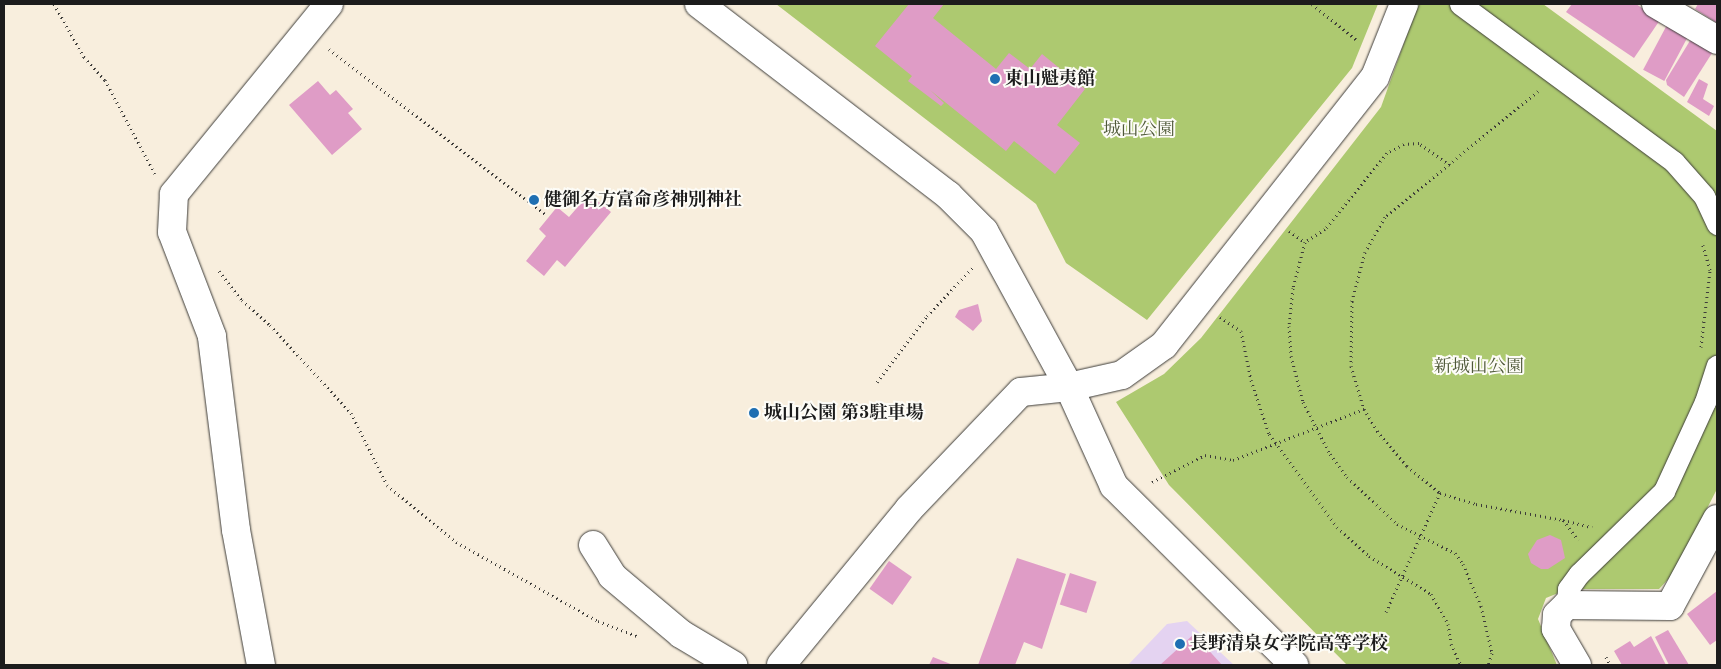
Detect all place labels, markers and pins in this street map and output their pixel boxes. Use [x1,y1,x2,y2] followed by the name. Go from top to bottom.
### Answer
[1005,68,1095,90] place label: 東山魁夷館
[989,73,1001,85] marker: 東山魁夷館
[544,189,742,211] place label: 健御名方富命彦神別神社
[528,194,540,206] marker: 健御名方富命彦神別神社
[764,402,923,424] place label: 城山公園 第3駐車場
[748,407,760,419] marker: 城山公園 第3駐車場
[1190,633,1388,655] place label: 長野清泉女学院高等学校
[1174,638,1186,650] marker: 長野清泉女学院高等学校

